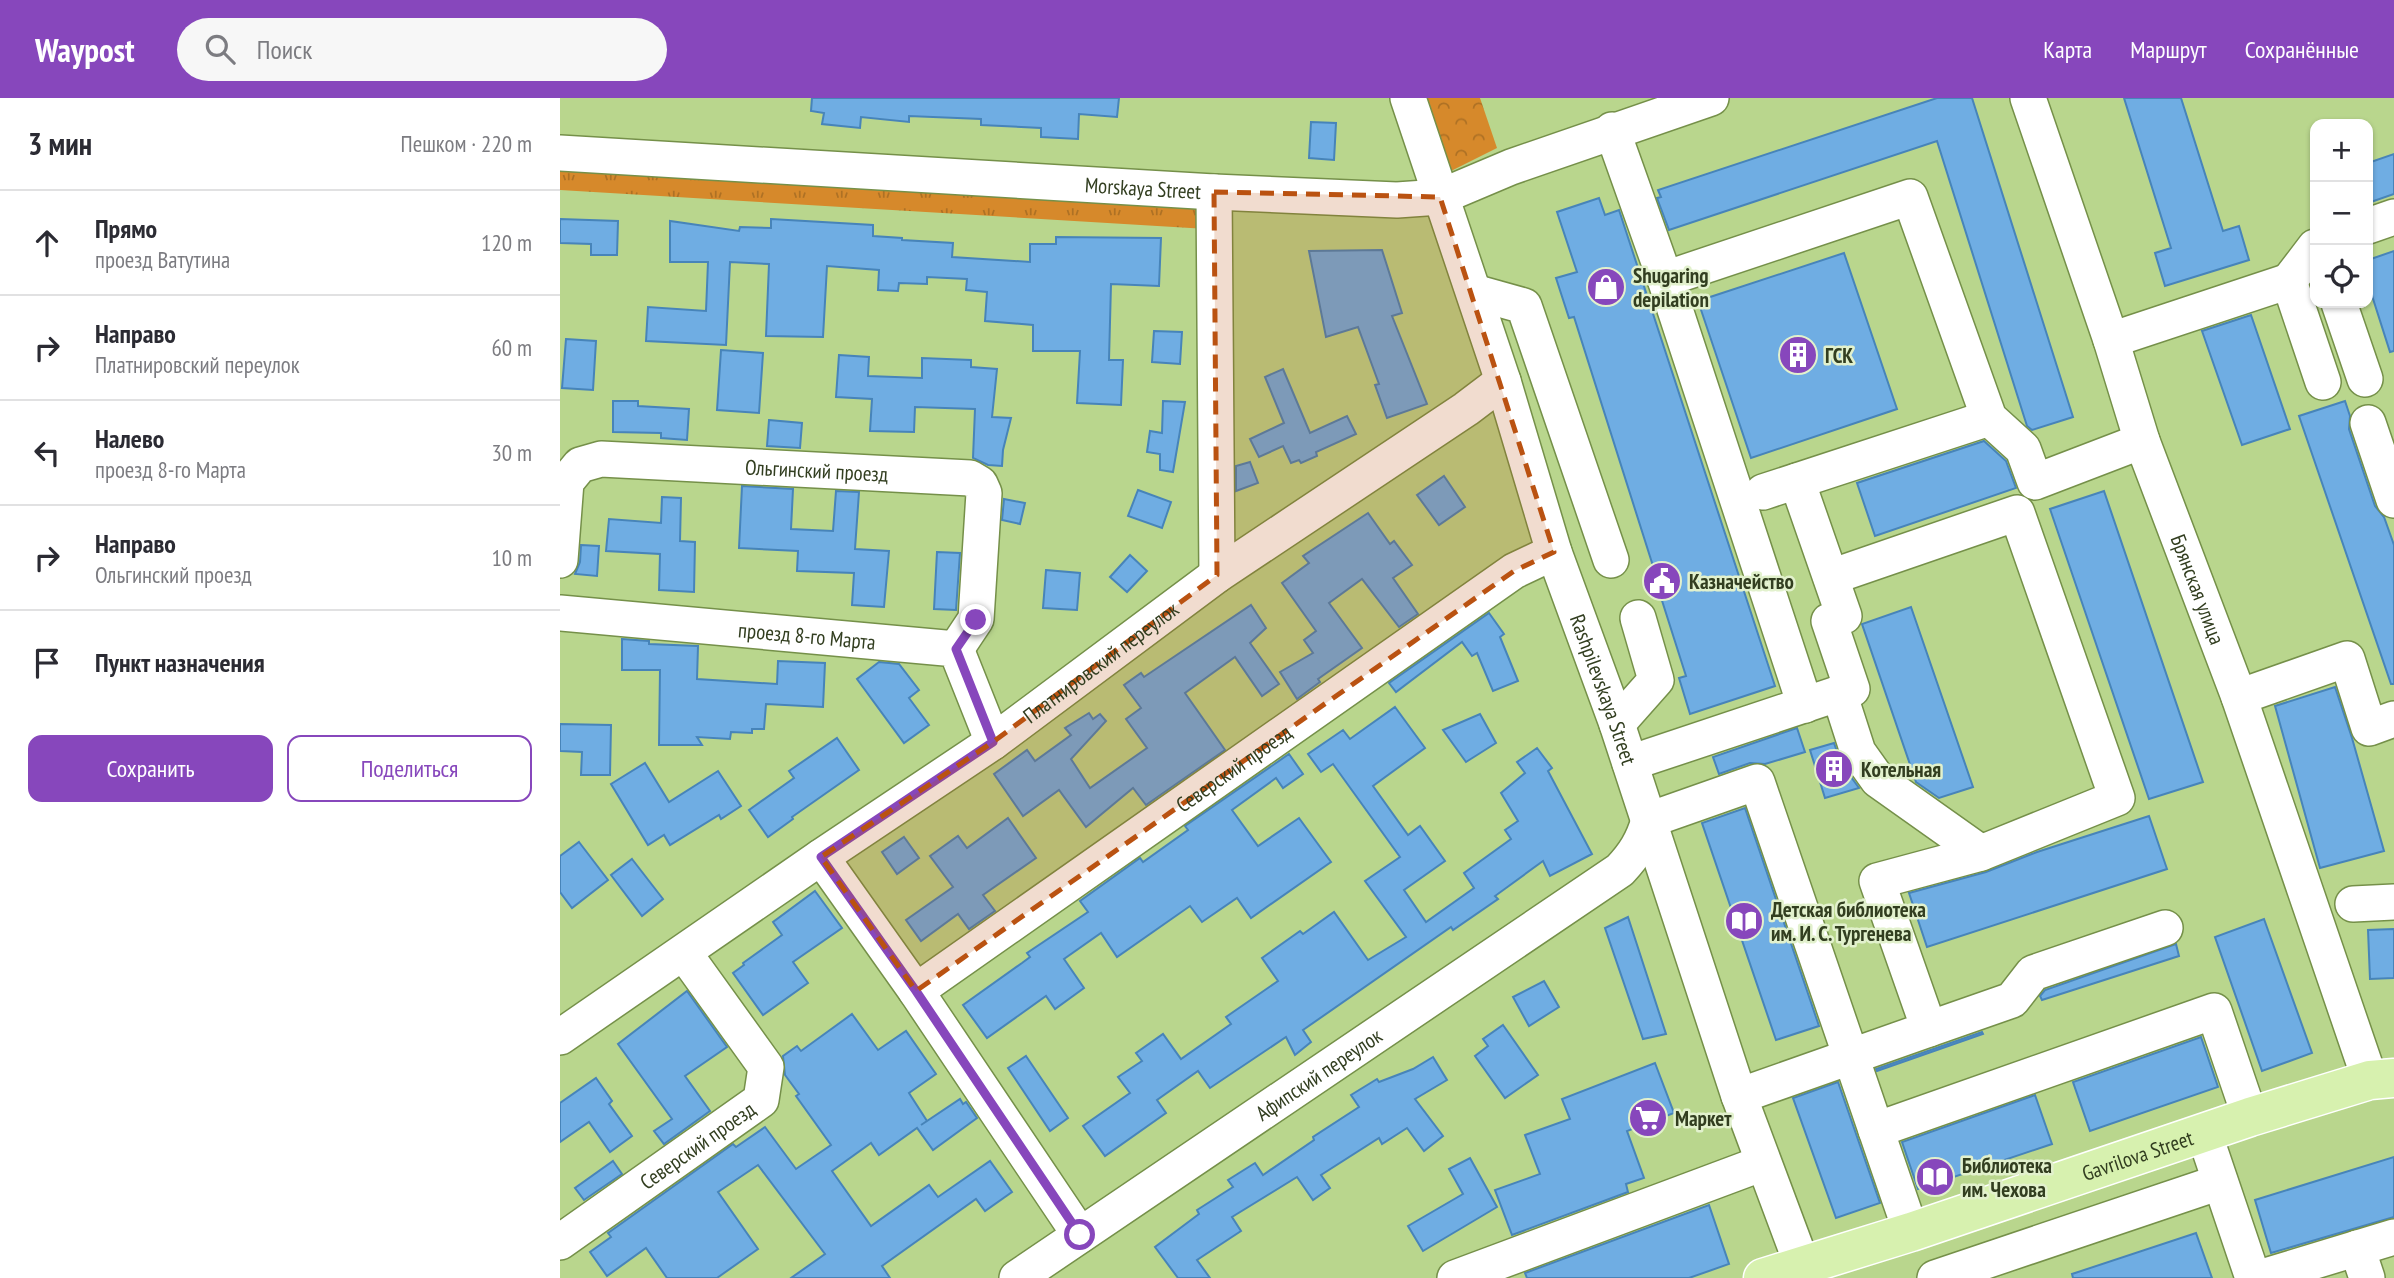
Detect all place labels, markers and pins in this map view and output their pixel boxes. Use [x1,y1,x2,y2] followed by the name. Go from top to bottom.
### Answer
[1633,262,1709,313] place label: Shugaring depilation
[1585,266,1627,308] shop icon: Shugaring depilation
[1777,334,1819,376] building icon: ГСК
[1825,342,1853,369] place label: ГСК
[1641,560,1683,602] public building icon: Казначейство
[1689,568,1794,595] place label: Казначейство
[1813,748,1855,790] building icon: Котельная
[1861,756,1941,783] place label: Котельная
[1771,896,1926,947] place label: Детская библиотека им. И. С. Тургенева
[1723,900,1765,942] library icon: Детская библиотека им. И. С. Тургенева
[1627,1097,1669,1139] supermarket icon: Маркет
[1675,1105,1732,1132] place label: Маркет
[1962,1152,2052,1203] place label: Библиотека им. Чехова
[1914,1156,1956,1198] library icon: Библиотека им. Чехова

